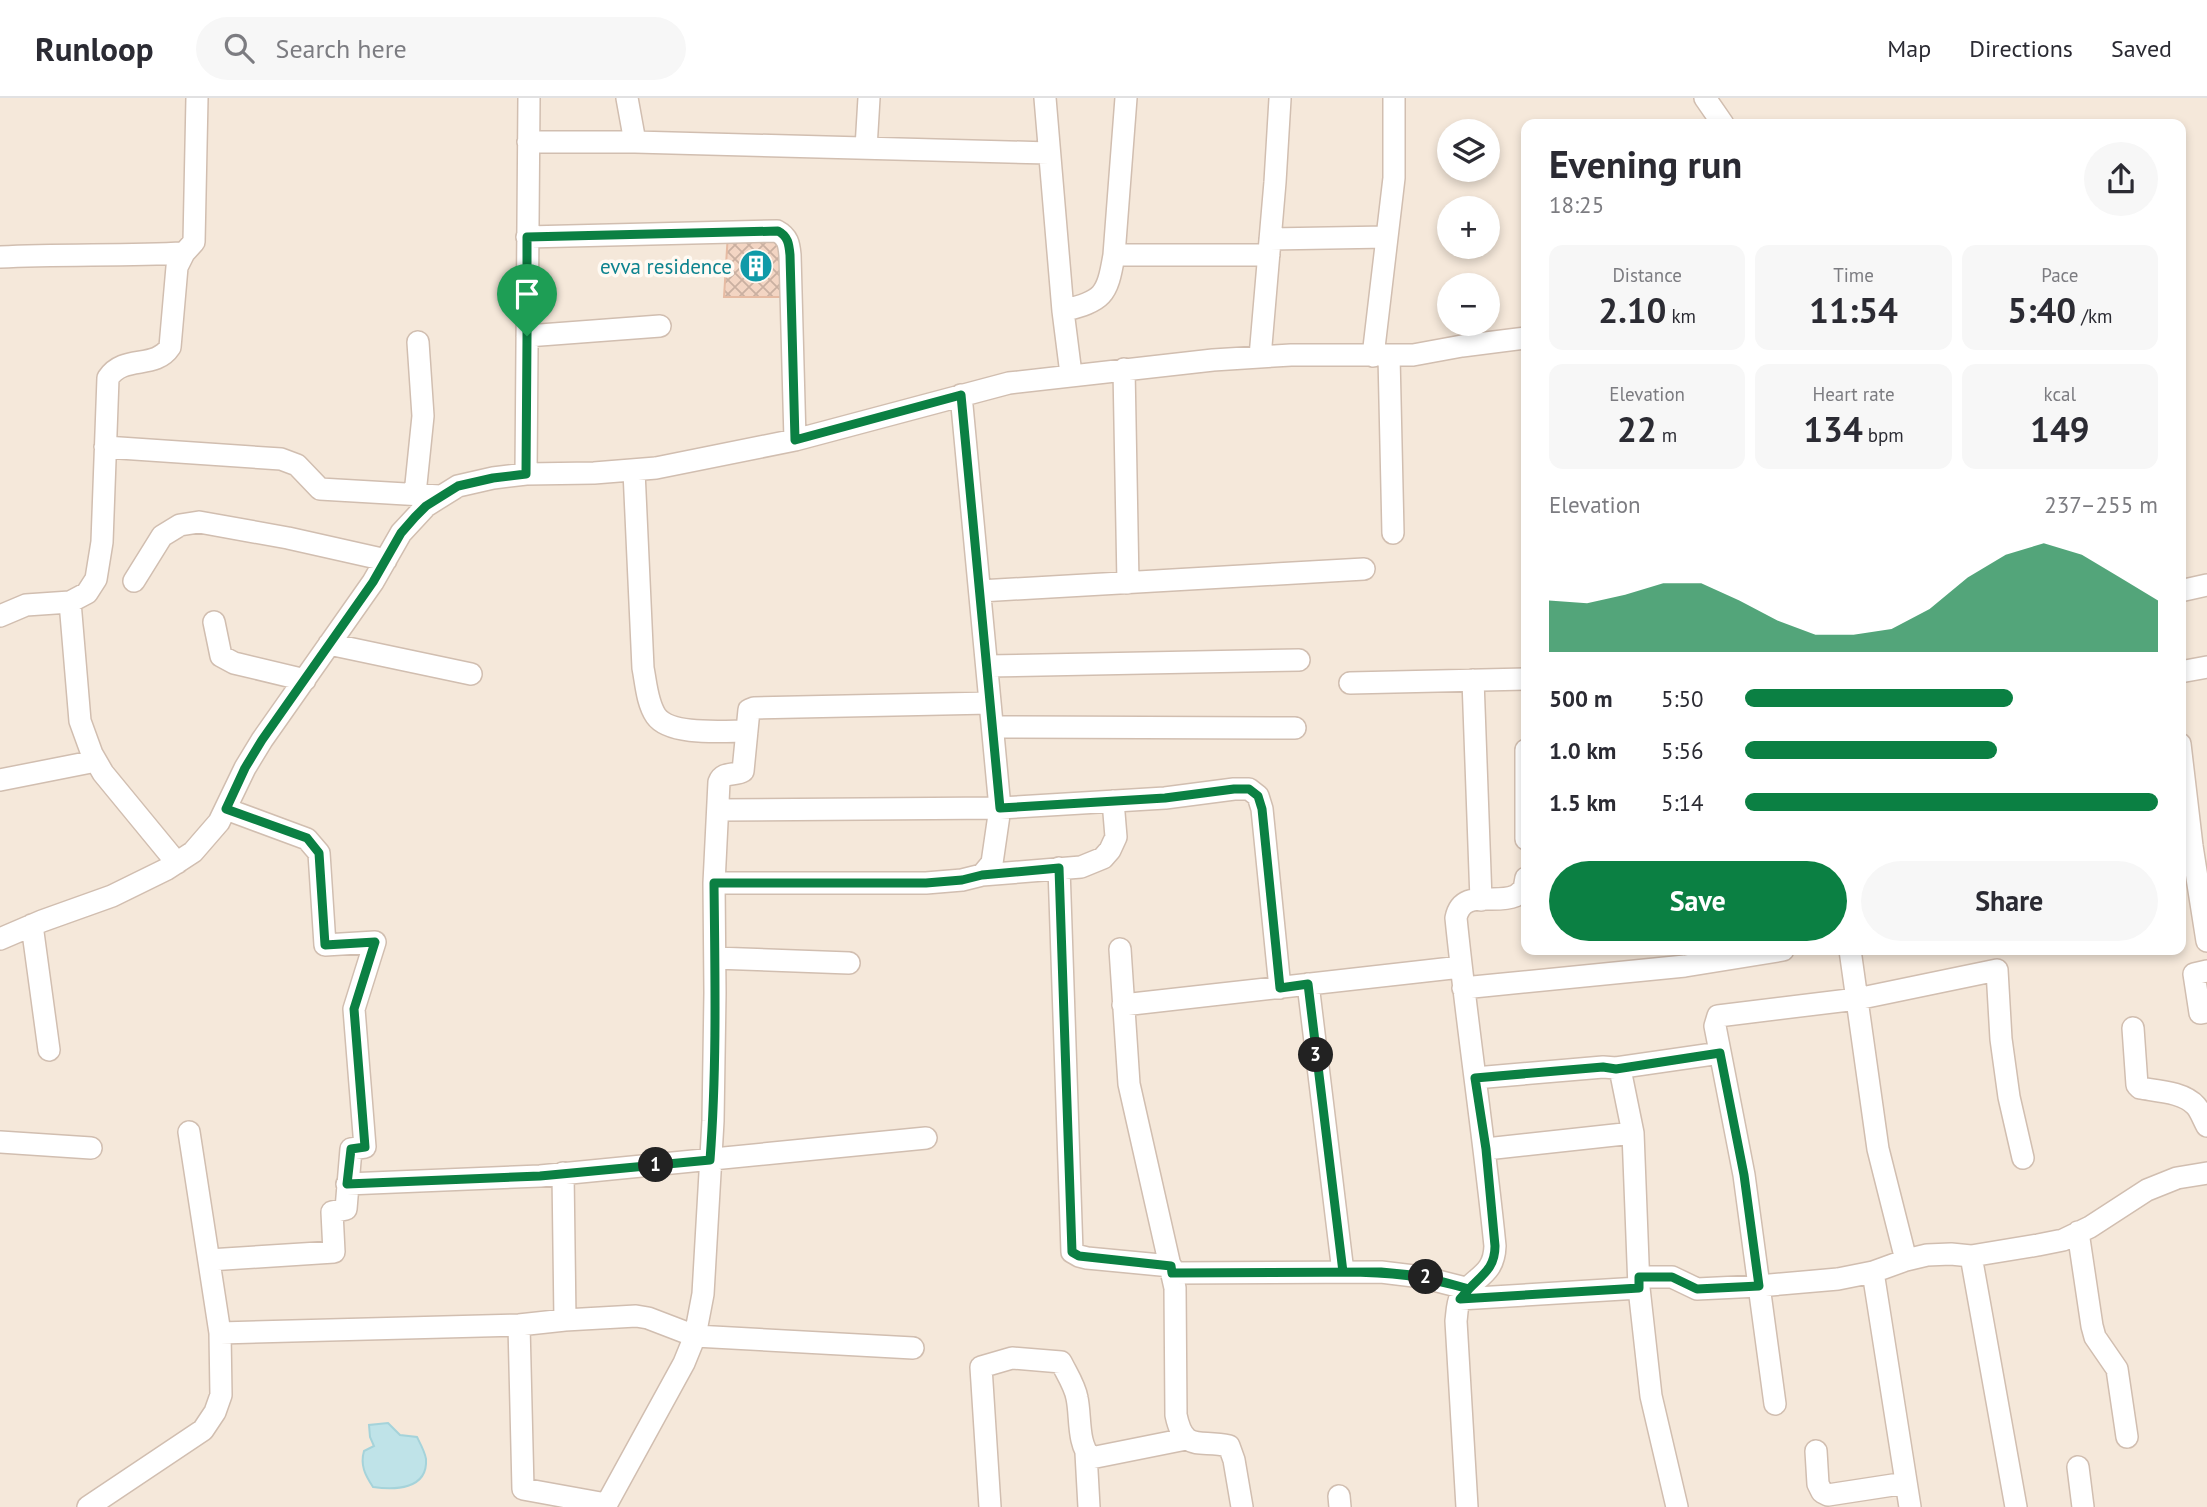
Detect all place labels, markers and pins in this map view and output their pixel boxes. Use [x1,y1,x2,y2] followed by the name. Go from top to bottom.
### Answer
[737,247,775,285] building icon: evva residence
[600,253,732,280] place label: evva residence
[497,264,557,336] pin
[1298,1038,1334,1072] pin: 3
[638,1148,674,1182] pin: 1
[1408,1260,1444,1294] pin: 2

